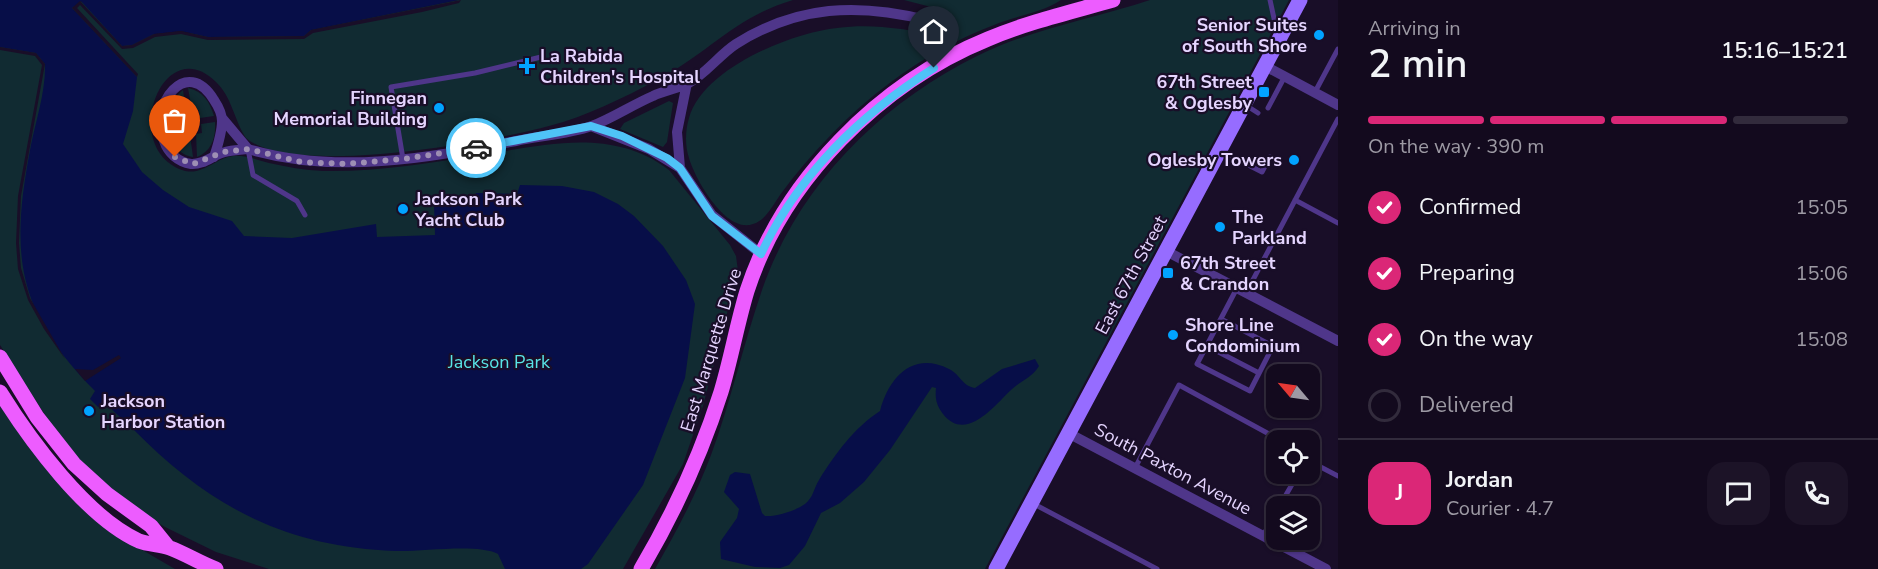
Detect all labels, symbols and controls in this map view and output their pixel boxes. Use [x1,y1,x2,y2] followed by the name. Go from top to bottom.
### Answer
[908,6,959,68] pin
[1182,13,1307,58] place label: Senior Suites of South Shore
[917,15,950,48] icon: home
[1368,15,1461,42] text: Arriving in
[1312,28,1326,42] marker: Senior Suites of South Shore
[1721,36,1848,66] text: 15:16–15:21
[1368,38,1467,91] text: 2 min
[540,44,700,89] place label: La Rabida Children's Hospital
[518,57,536,75] marker: La Rabida Children's Hospital
[1157,70,1253,115] place label: 67th Street & Oglesby
[1257,85,1271,99] marker: 67th Street & Oglesby
[274,86,427,131] place label: Finnegan Memorial Building
[149,95,200,157] pin
[432,101,446,115] marker: Finnegan Memorial Building
[158,104,191,137] icon: bag
[446,118,506,178] courier
[460,132,493,165] icon: car
[1368,133,1544,160] text: On the way · 390 m
[1147,148,1282,172] place label: Oglesby Towers
[1287,153,1301,167] marker: Oglesby Towers
[414,187,522,232] place label: Jackson Park Yacht Club
[1368,191,1401,224] icon: check
[1419,192,1521,222] text: Confirmed
[1795,194,1848,221] text: 15:05
[396,202,410,216] marker: Jackson Park Yacht Club
[1232,205,1307,250] place label: The Parkland
[1090,211,1173,339] street label: East 67th Street
[1213,220,1227,234] marker: The Parkland
[1180,251,1275,296] place label: 67th Street & Crandon
[1368,257,1401,290] icon: check
[1419,258,1515,288] text: Preparing
[1795,260,1848,287] text: 15:06
[675,265,747,435] street label: East Marquette Drive
[1161,266,1175,280] marker: 67th Street & Crandon
[1185,313,1300,358] place label: Shore Line Condominium
[1368,323,1401,356] icon: check
[1419,324,1533,354] text: On the way
[1795,326,1848,353] text: 15:08
[1166,328,1180,342] marker: Shore Line Condominium
[447,350,551,374] park label: Jackson Park
[1266,364,1320,418] north arrow
[1266,364,1320,550] map controls
[100,389,225,434] place label: Jackson Harbor Station
[1419,390,1514,420] text: Delivered
[82,404,96,418] marker: Jackson Harbor Station
[1090,417,1256,521] street label: South Paxton Avenue
[1266,430,1320,484] button: locate
[1707,462,1770,525] button: chat
[1785,462,1848,525] button: phone
[1446,465,1513,495] text: Jordan
[1396,478,1403,508] text: J
[1446,495,1554,522] text: Courier · 4.7
[1266,496,1320,550] button: layers

